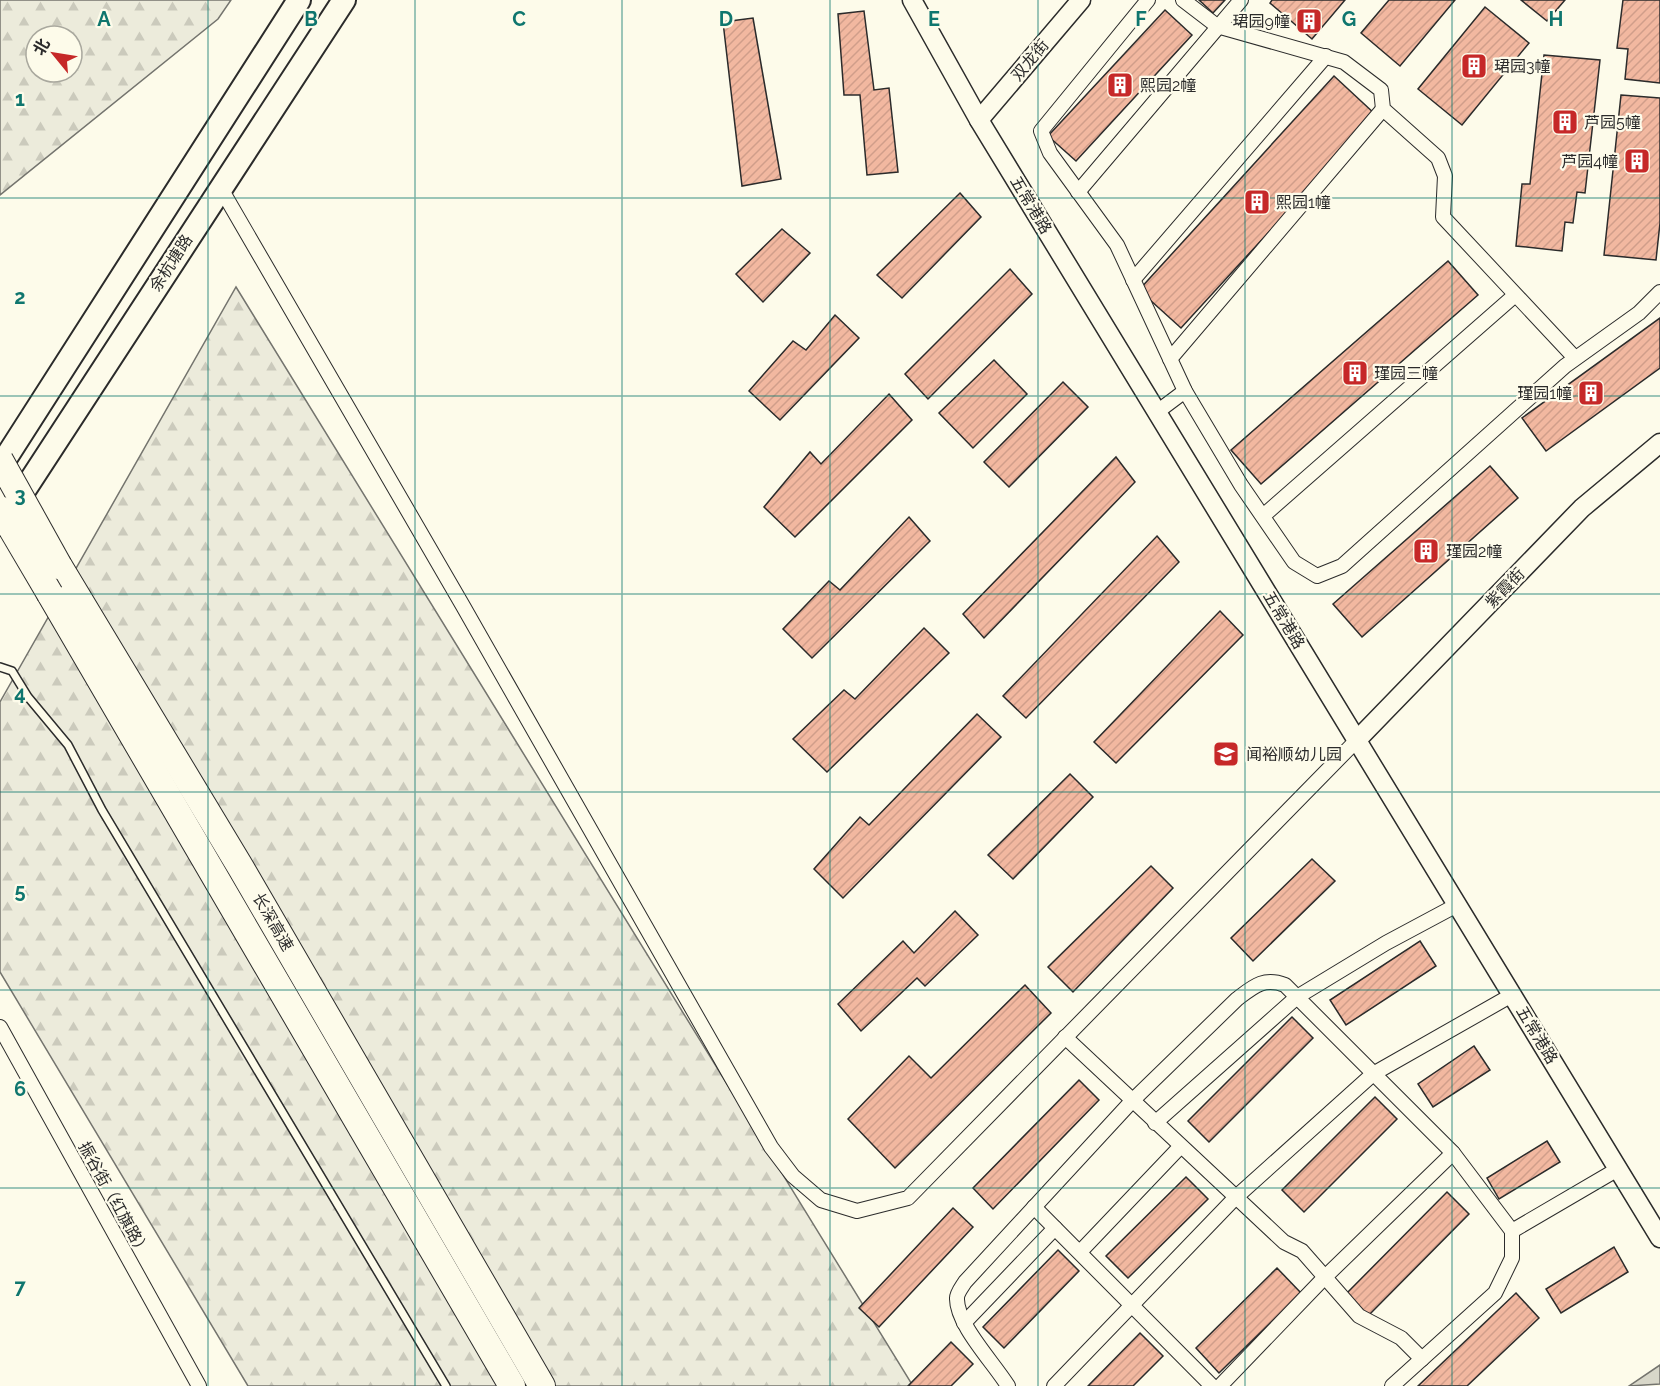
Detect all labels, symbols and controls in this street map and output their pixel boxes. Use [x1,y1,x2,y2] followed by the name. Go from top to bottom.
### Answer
[1294,6,1324,36] building icon: 珺园9幢
[97,7,111,31] text: A
[304,7,318,31] text: B
[512,7,526,31] text: C
[719,7,733,31] text: D
[928,7,940,31] text: E
[1135,7,1147,31] text: F
[1342,7,1356,31] text: G
[1549,7,1563,31] text: H
[1233,12,1290,31] place label: 珺园9幢
[24,24,84,84] north arrow
[29,35,54,58] text: 北
[1007,36,1053,84] street label: 双龙街
[1459,51,1489,81] building icon: 珺园3幢
[1494,57,1551,76] place label: 珺园3幢
[1105,70,1135,100] building icon: 熙园2幢
[1140,76,1196,95] place label: 熙园2幢
[15,87,25,111] text: 1
[1550,107,1580,137] building icon: 芦园5幢
[1584,113,1641,132] place label: 芦园5幢
[1622,146,1652,176] building icon: 芦园4幢
[1561,152,1618,171] place label: 芦园4幢
[1006,173,1056,237] street label: 五常港路
[1242,187,1272,217] building icon: 熙园1幢
[1276,193,1331,212] place label: 熙园1幢
[146,231,196,295] street label: 余杭塘路
[14,285,26,309] text: 2
[1340,358,1370,388] building icon: 瑾园三幢
[1374,364,1438,383] place label: 瑾园三幢
[1576,378,1606,408] building icon: 瑾园1幢
[1517,384,1572,403] place label: 瑾园1幢
[14,483,26,507] text: 3
[1411,536,1441,566] building icon: 瑾园2幢
[1446,542,1502,561] place label: 瑾园2幢
[1481,564,1529,612] street label: 紫霞街
[1259,588,1309,652] street label: 五常港路
[14,681,26,705] text: 4
[1211,739,1241,769] school or university icon: 闻裕顺幼儿园
[1246,745,1342,764] place label: 闻裕顺幼儿园
[14,879,26,903] text: 5
[249,890,297,954] street label: 长深高速
[1512,1003,1562,1067] street label: 五常港路
[14,1077,26,1101] text: 6
[75,1138,153,1260] street label: 振谷街（红旗路）
[14,1275,26,1299] text: 7

